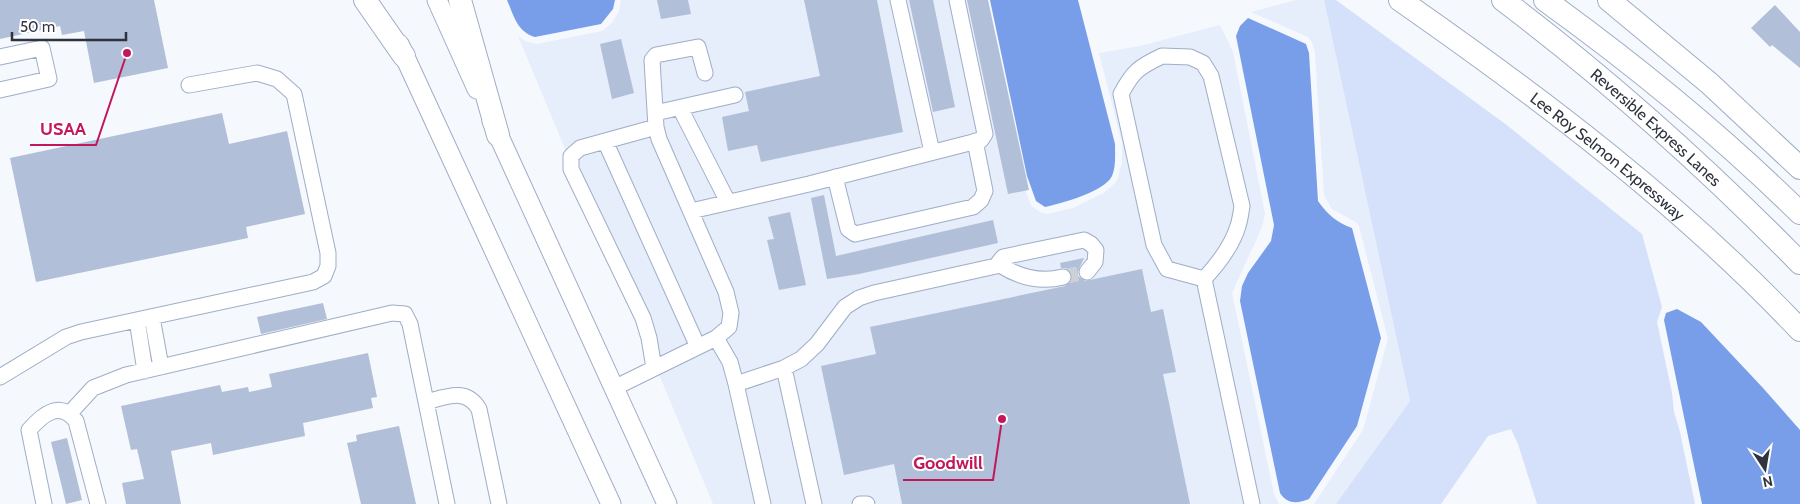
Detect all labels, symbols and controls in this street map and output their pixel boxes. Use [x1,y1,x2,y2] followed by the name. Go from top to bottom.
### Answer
[12,10,126,42] scale bar
[20,18,55,36] text: 50 m
[1587,64,1725,190] street label: Reversible Express Lanes
[1527,88,1689,224] street label: Lee Roy Selmon Expressway
[30,112,96,145] callout: USAA
[40,118,87,140] text: USAA
[1740,444,1790,494] north arrow
[903,447,993,480] callout: Goodwill
[913,452,983,474] text: Goodwill
[1761,472,1774,492] text: N

